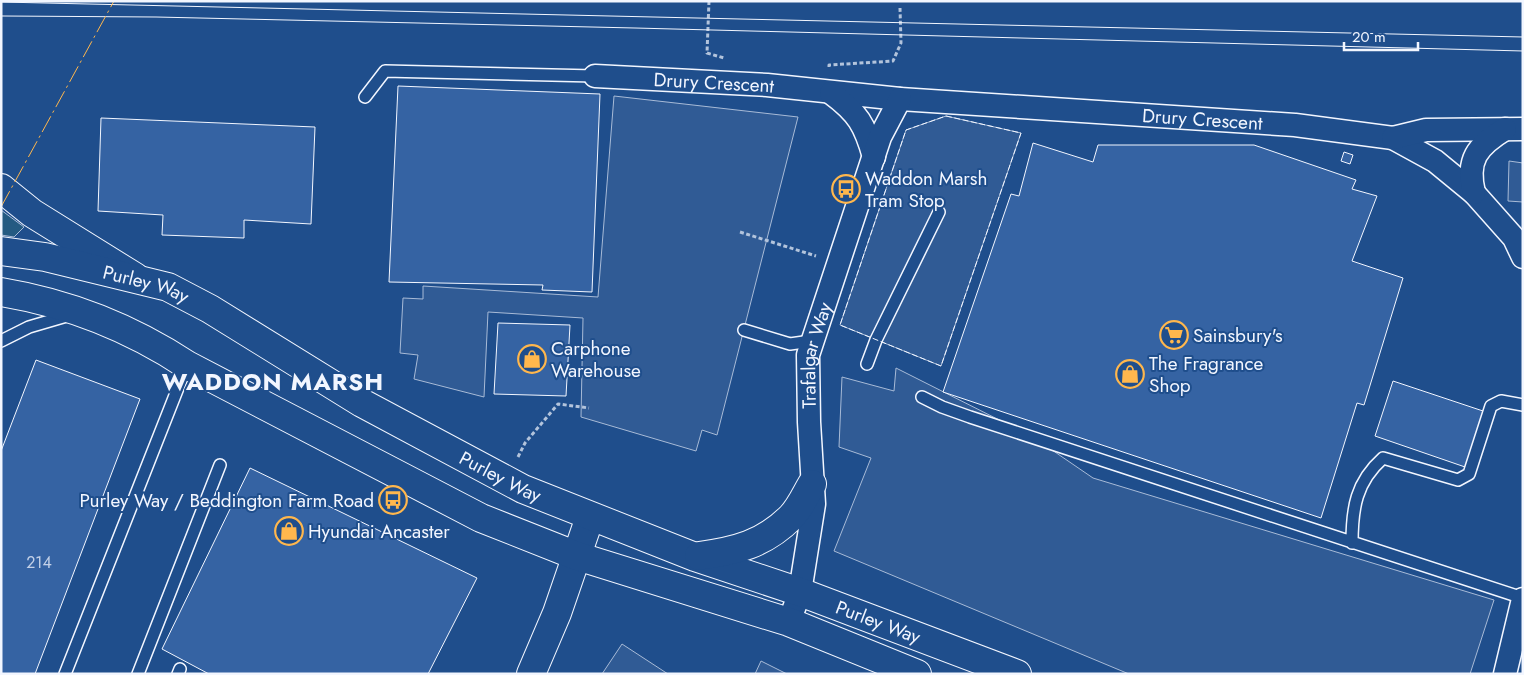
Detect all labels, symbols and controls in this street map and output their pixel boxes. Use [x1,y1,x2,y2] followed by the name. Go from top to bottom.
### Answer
[1344,20,1418,52] scale bar
[1352,26,1386,48] text: 20 m
[653,66,776,100] street label: Drury Crescent
[1141,102,1264,137] street label: Drury Crescent
[865,165,987,214] place label: Waddon Marsh Tram Stop
[831,174,861,204] bus stop icon: Waddon Marsh Tram Stop
[100,259,194,310] street label: Purley Way
[795,298,839,409] street label: Trafalgar Way
[1159,320,1189,350] supermarket icon: Sainsbury's
[1193,322,1283,349] place label: Sainsbury's
[551,335,641,384] place label: Carphone Warehouse
[517,344,547,374] shop icon: Carphone Warehouse
[1149,350,1264,399] place label: The Fragrance Shop
[1115,359,1145,389] shop icon: The Fragrance Shop
[162,364,384,399] district label: WADDON MARSH
[455,445,546,509] street label: Purley Way
[378,485,408,515] bus stop icon: Purley Way / Beddington Farm Road
[80,487,374,514] place label: Purley Way / Beddington Farm Road
[274,516,304,546] shop icon: Hyundai Ancaster
[308,518,450,545] place label: Hyundai Ancaster
[26,551,52,574] house number: 214
[832,594,925,651] street label: Purley Way

